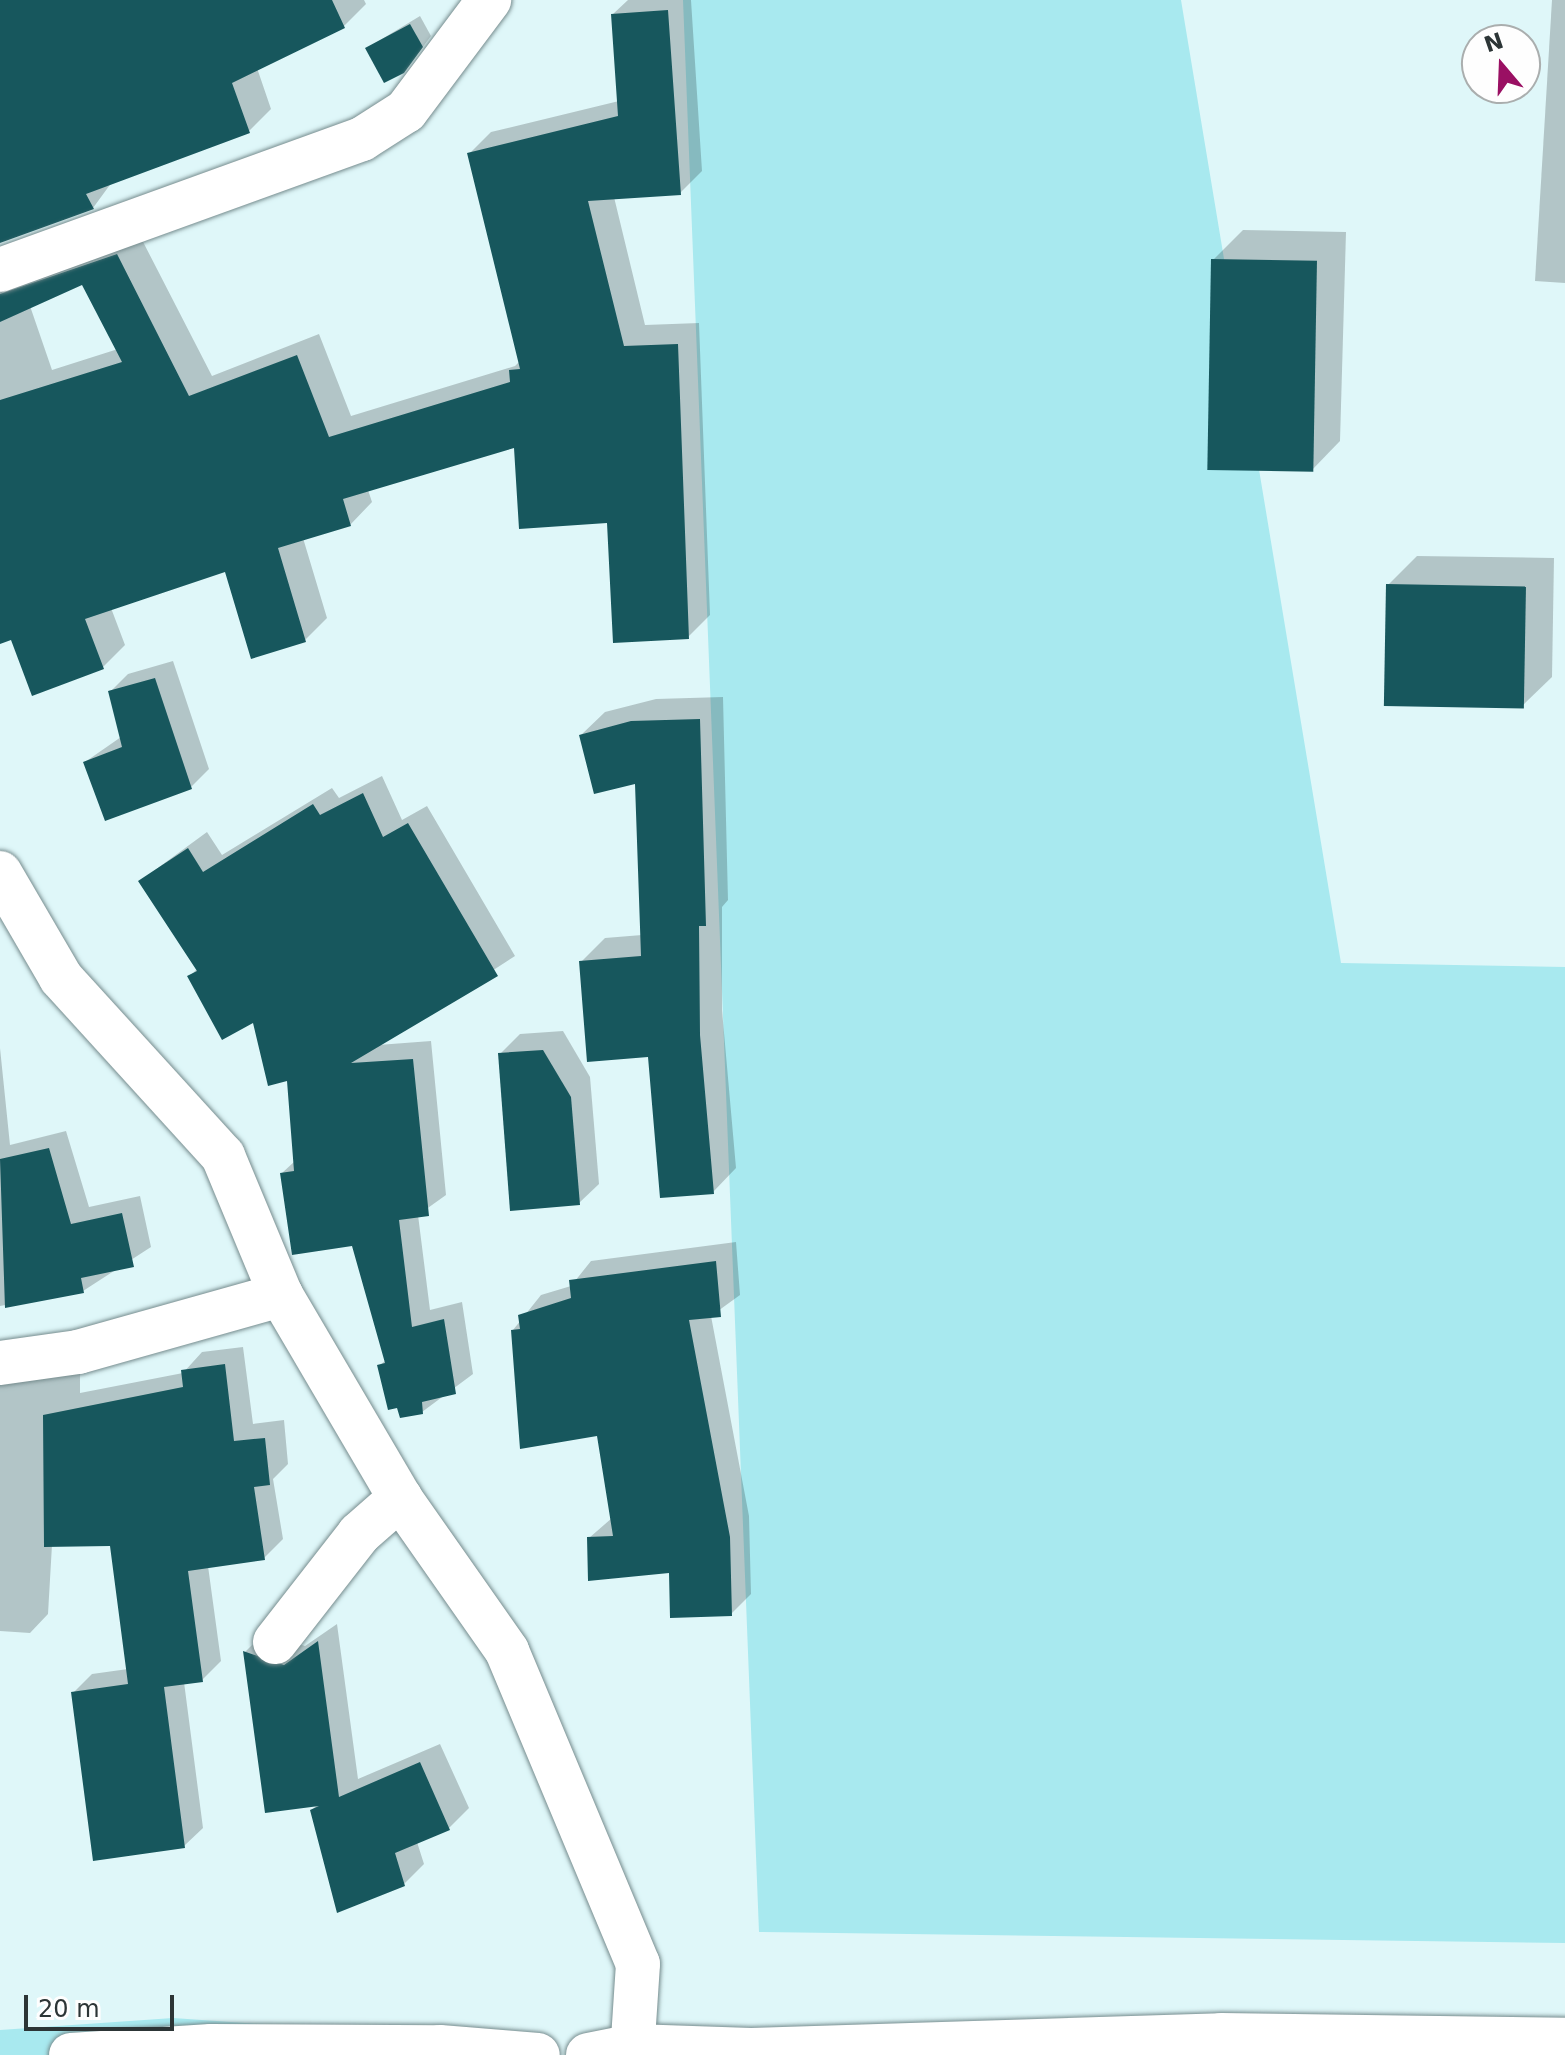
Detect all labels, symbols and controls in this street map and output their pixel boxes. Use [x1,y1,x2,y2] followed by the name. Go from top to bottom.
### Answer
[1461,24,1541,104] north arrow
[1481,28,1506,58] text: N
[28,1979,178,2029] scale bar
[38,1995,100,2023] text: 20 m

